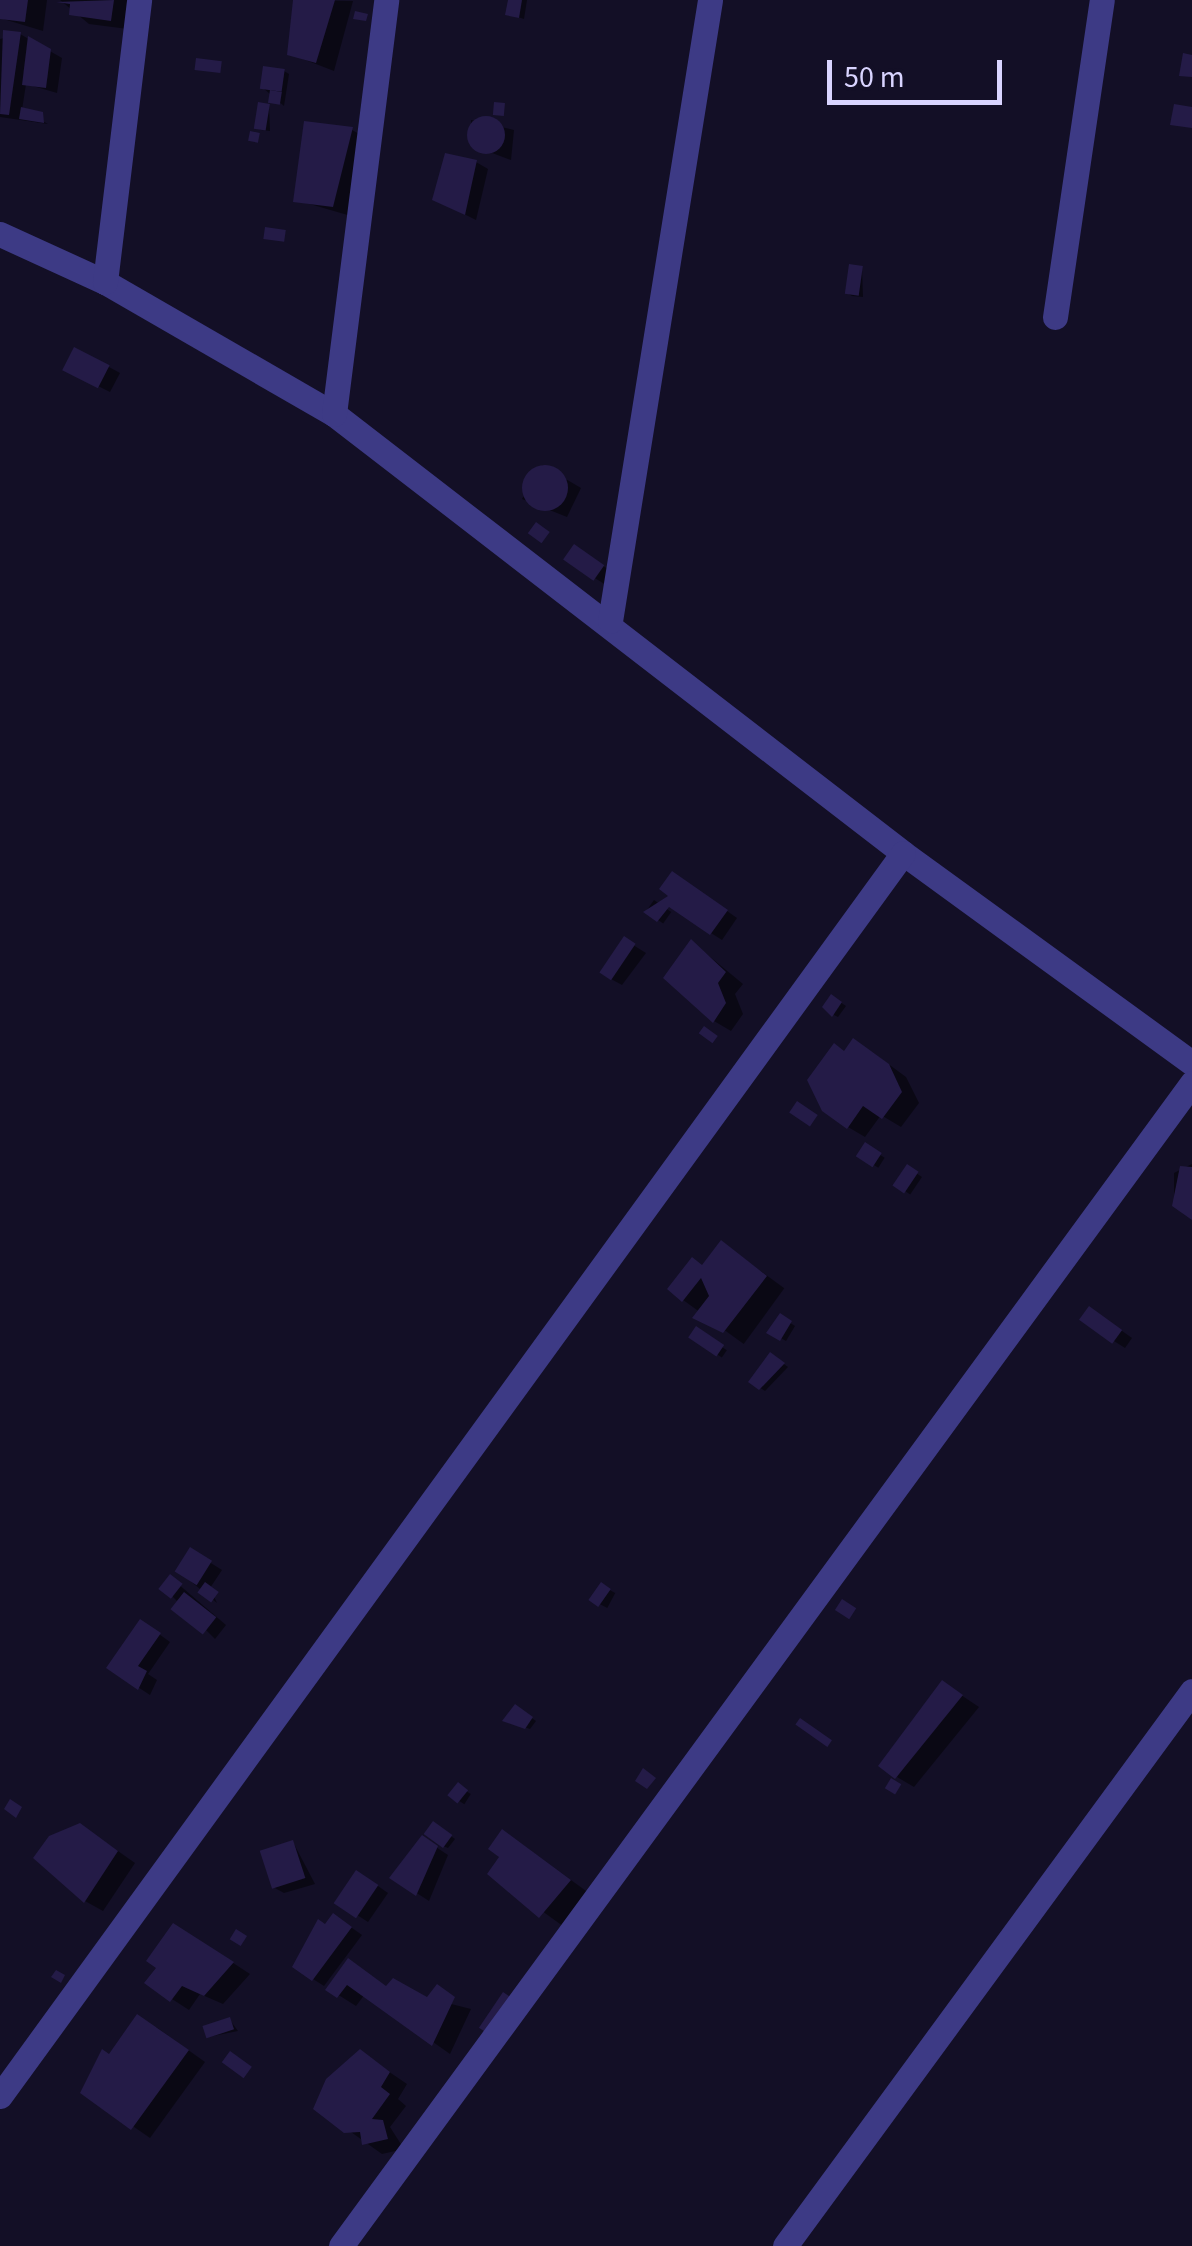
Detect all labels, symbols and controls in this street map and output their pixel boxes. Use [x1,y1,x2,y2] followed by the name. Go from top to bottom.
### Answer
[832,40,1007,102] scale bar
[844,56,905,99] text: 50 m

